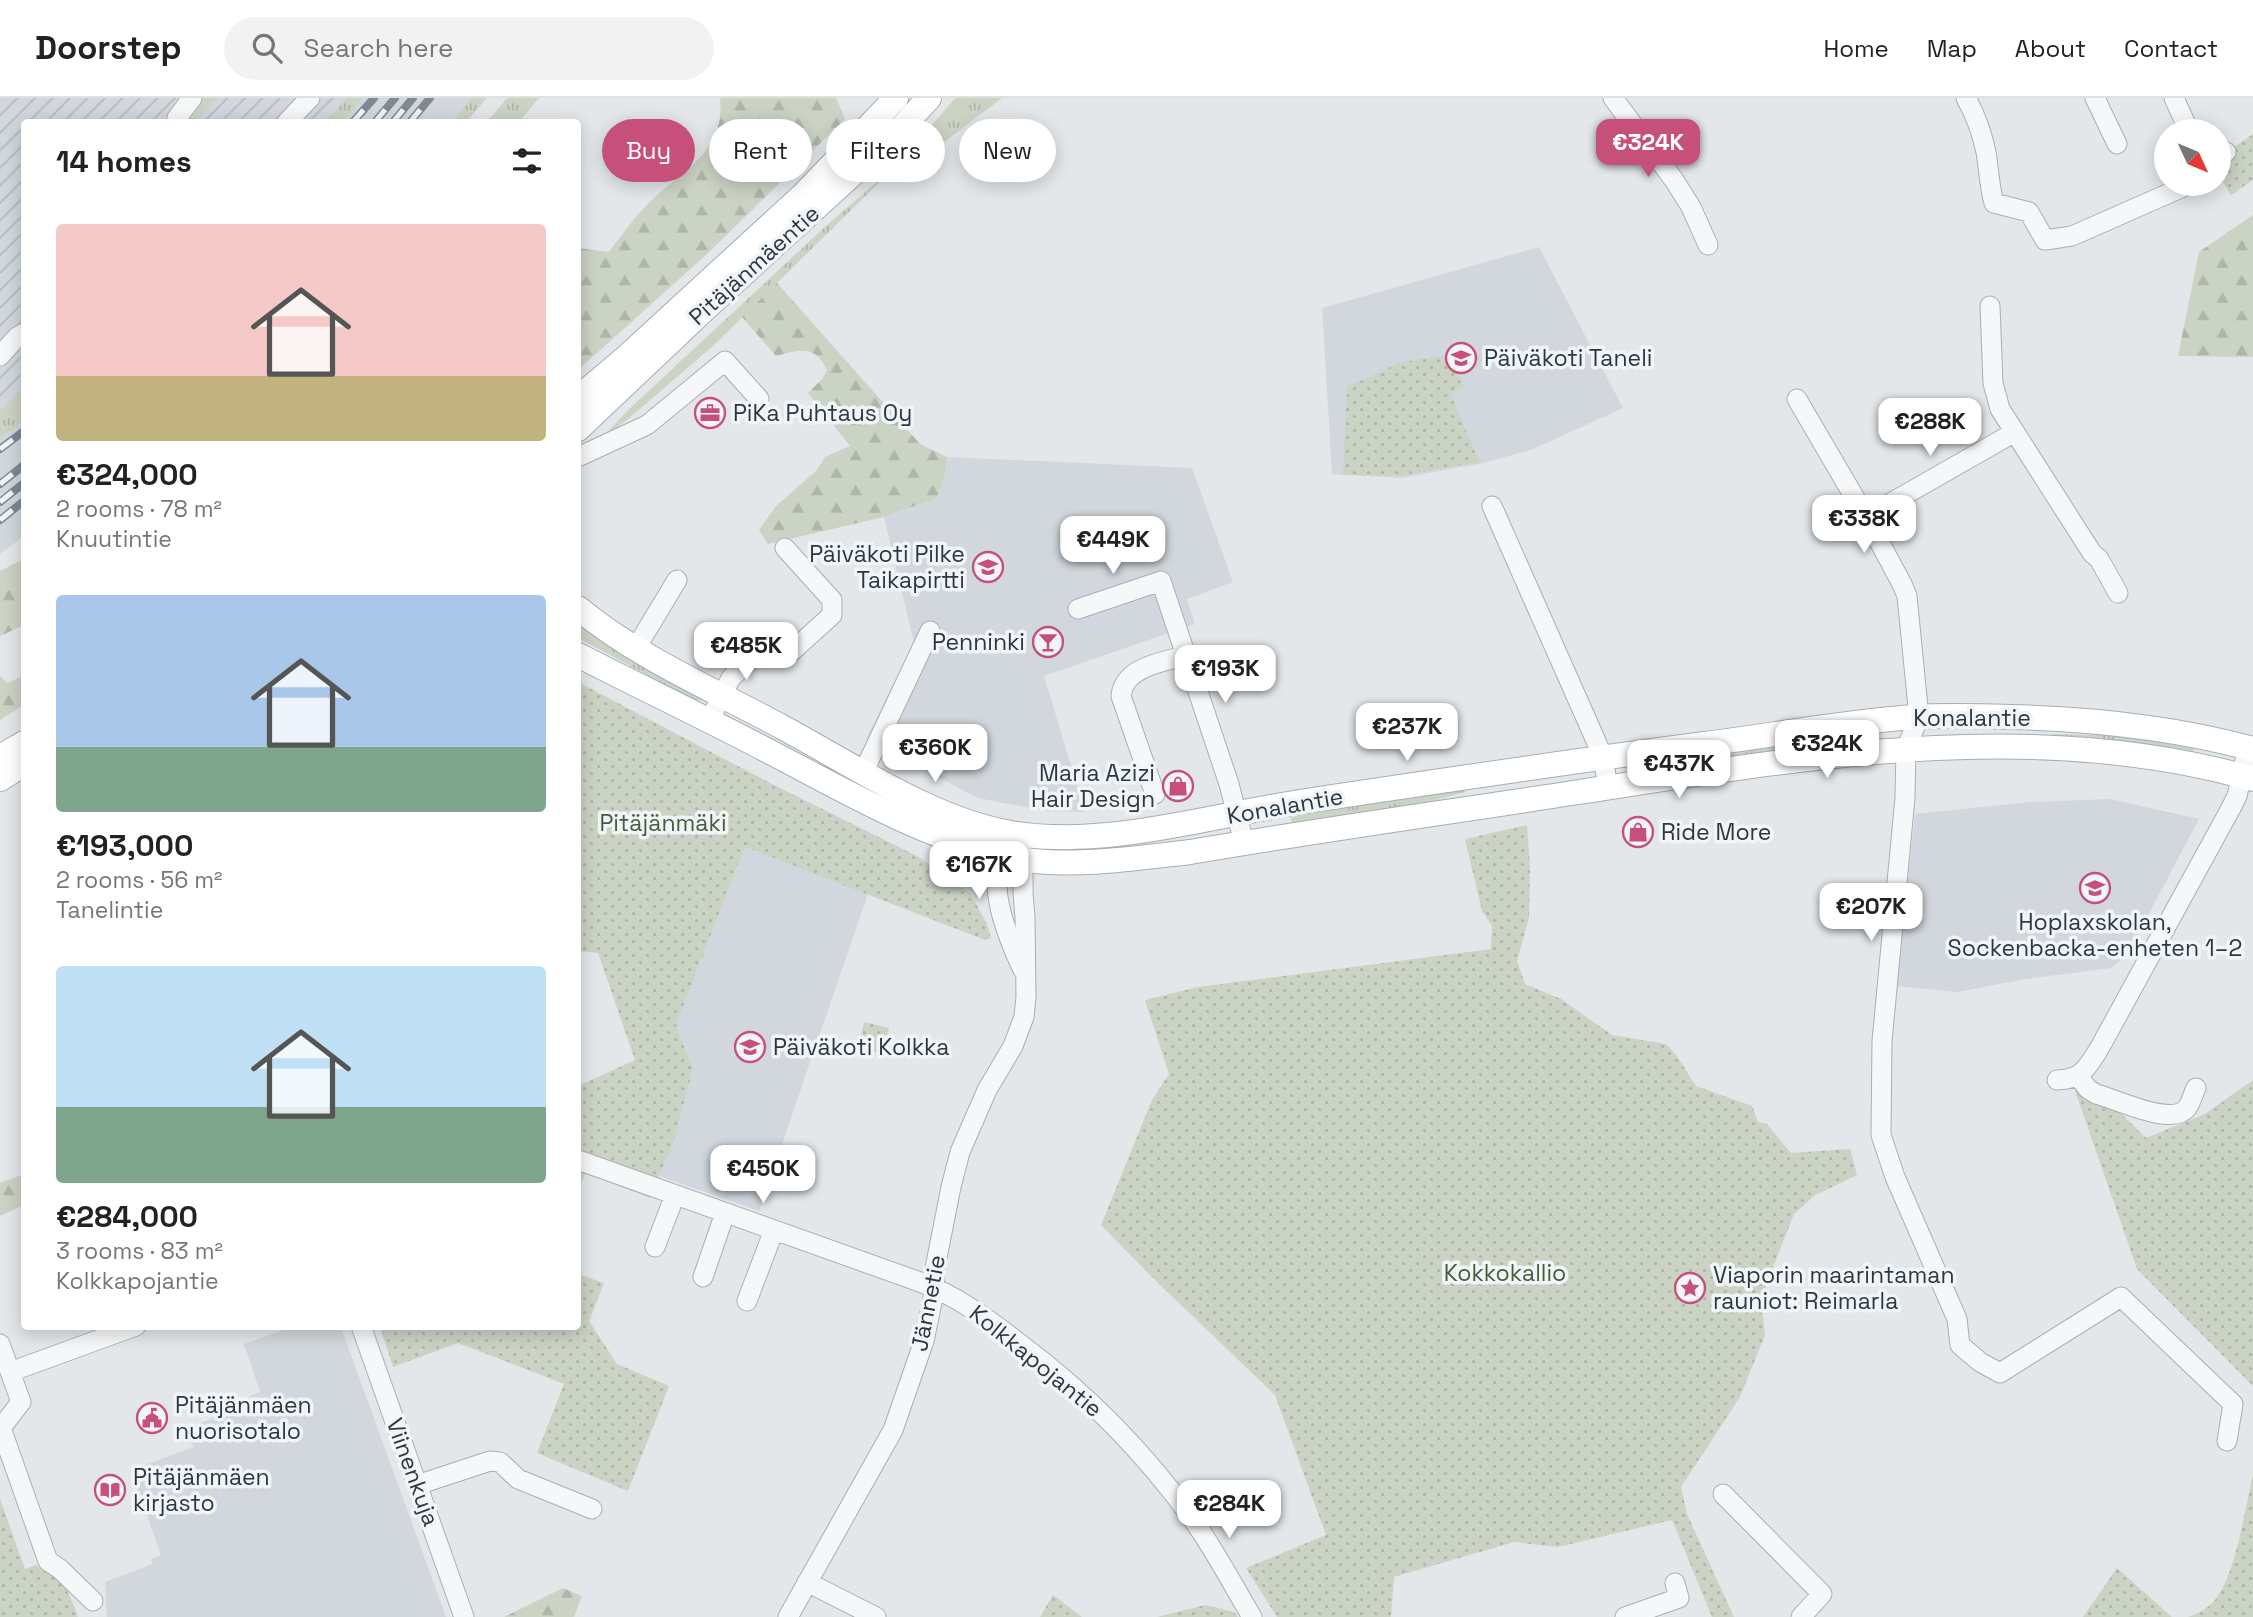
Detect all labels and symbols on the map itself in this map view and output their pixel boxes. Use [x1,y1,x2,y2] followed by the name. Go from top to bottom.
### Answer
[2154,119,2231,196] north arrow
[1599,120,1697,179] pin: €324K
[682,198,826,332] street label: Pitäjänmäentie
[1444,341,1478,375] school or university icon: Päiväkoti Taneli
[1484,343,1652,373] place label: Päiväkoti Taneli
[693,396,727,430] office icon: PiKa Puhtaus Oy
[733,398,912,428] place label: PiKa Puhtaus Oy
[1881,398,1979,458] pin: €288K
[1815,496,1913,555] pin: €338K
[1064,517,1162,576] pin: €449K
[809,539,965,595] place label: Päiväkoti Pilke Taikapirtti
[971,550,1005,584] school or university icon: Päiväkoti Pilke Taikapirtti
[697,622,795,682] pin: €485K
[1031,625,1065,659] bar icon: Penninki
[932,627,1025,657] place label: Penninki
[1176,646,1274,705] pin: €193K
[1913,703,2031,733] street label: Konalantie
[1358,704,1456,763] pin: €237K
[1778,720,1876,780] pin: €324K
[886,724,984,784] pin: €360K
[1630,740,1728,800] pin: €437K
[1031,758,1155,814] place label: Maria Azizi Hair Design
[1161,769,1195,803] shop icon: Maria Azizi Hair Design
[1224,781,1346,831] street label: Konalantie
[599,808,727,838] park label: Pitäjänmäki
[1621,815,1655,849] shop icon: Ride More
[1661,817,1771,847] place label: Ride More
[930,842,1028,901] pin: €167K
[2078,871,2112,905] school or university icon: Hoplaxskolan, Sockenbacka-enheten 1–2
[1822,884,1920,943] pin: €207K
[1948,907,2242,963] place label: Hoplaxskolan, Sockenbacka-enheten 1–2
[733,1030,767,1064] school or university icon: Päiväkoti Kolkka
[773,1032,949,1062] place label: Päiväkoti Kolkka
[714,1146,812,1205] pin: €450K
[904,1252,952,1354] street label: Jännetie
[1444,1258,1566,1288] park label: Kokkokallio
[1713,1260,1955,1316] place label: Viaporin maarintaman rauniot: Reimarla
[1673,1271,1707,1305] place icon: Viaporin maarintaman rauniot: Reimarla
[963,1298,1109,1424] street label: Kolkkapojantie
[175,1390,312,1446] place label: Pitäjänmäen nuorisotalo
[135,1401,169,1435] public building icon: Pitäjänmäen nuorisotalo
[380,1414,446,1530] street label: Viinenkuja
[133,1462,270,1518] place label: Pitäjänmäen kirjasto
[93,1473,127,1507] library icon: Pitäjänmäen kirjasto
[1180,1480,1278,1540] pin: €284K

